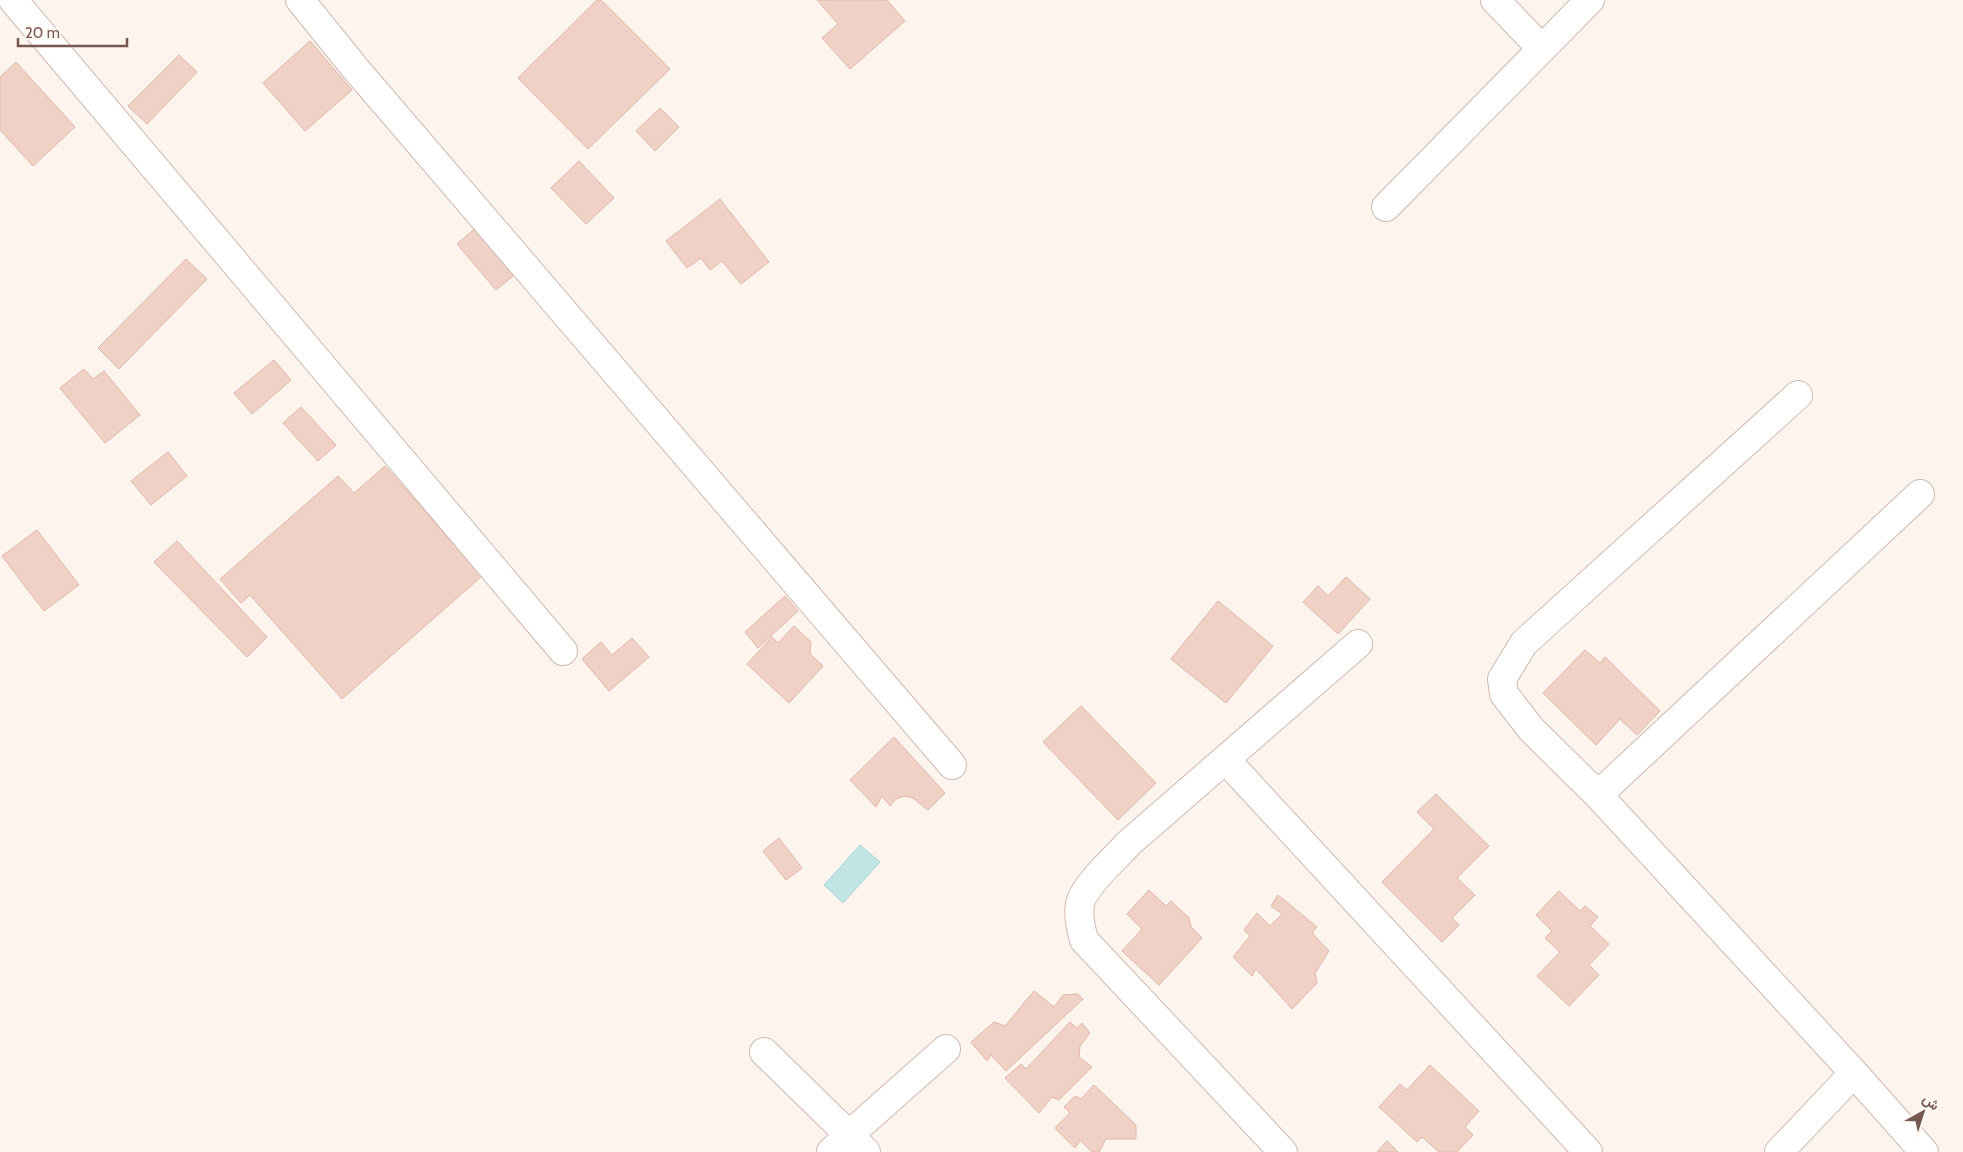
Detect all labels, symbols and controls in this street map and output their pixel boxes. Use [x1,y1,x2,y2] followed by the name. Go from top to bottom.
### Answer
[18,15,126,47] scale bar
[25,24,60,42] text: 20 m
[1898,1087,1948,1137] north arrow
[1919,1090,1944,1114] text: ش

